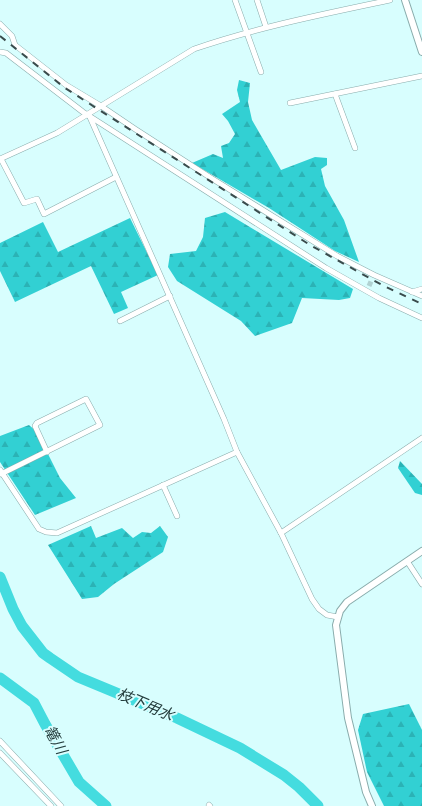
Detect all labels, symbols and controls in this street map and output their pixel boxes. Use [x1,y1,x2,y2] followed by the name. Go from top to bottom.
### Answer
[113,684,179,727] water label: 枝下用水
[39,722,72,760] water label: 篭川

